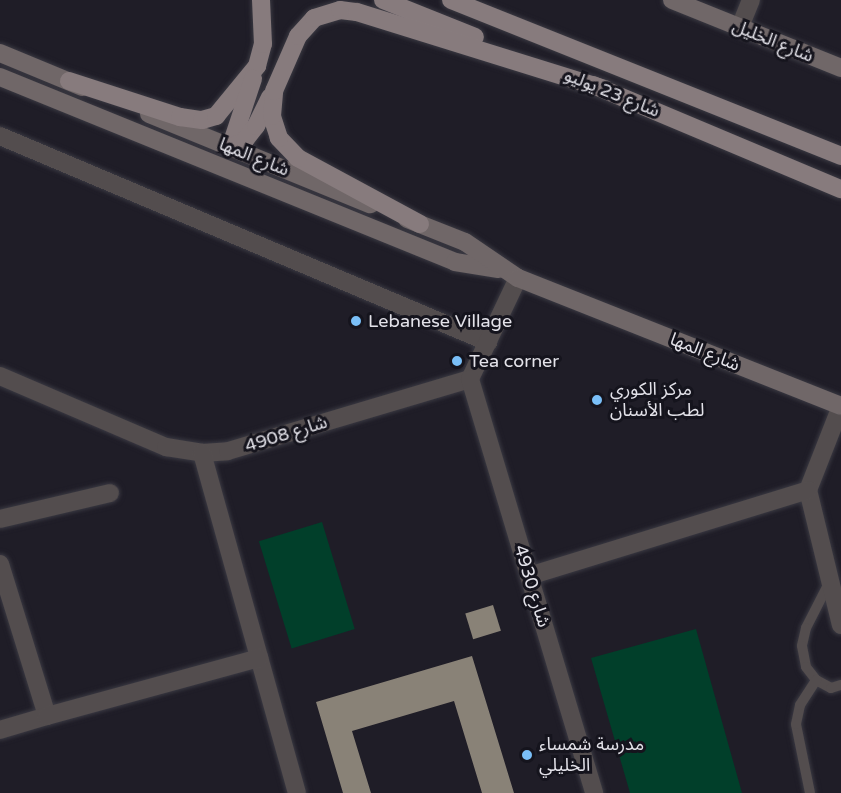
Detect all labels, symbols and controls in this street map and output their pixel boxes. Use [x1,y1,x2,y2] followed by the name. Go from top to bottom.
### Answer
[729,15,817,67] street label: شارع الخليل
[561,64,663,122] street label: شارع 23 يوليو
[216,133,292,181] street label: شارع المها
[368,310,512,332] place label: Lebanese Village
[349,314,363,328] marker: Lebanese Village
[667,328,743,376] street label: شارع المها
[469,350,559,372] place label: Tea corner
[450,354,464,368] marker: Tea corner
[610,379,704,422] place label: مركز الكوري لطب الأسنان
[588,391,606,409] marker: مركز الكوري لطب الأسنان
[242,411,330,457] street label: 4908 شارع
[509,542,555,630] street label: 4930 شارع
[539,734,644,777] place label: مدرسة شمساء الخليلي
[520,748,534,762] marker: مدرسة شمساء الخليلي

